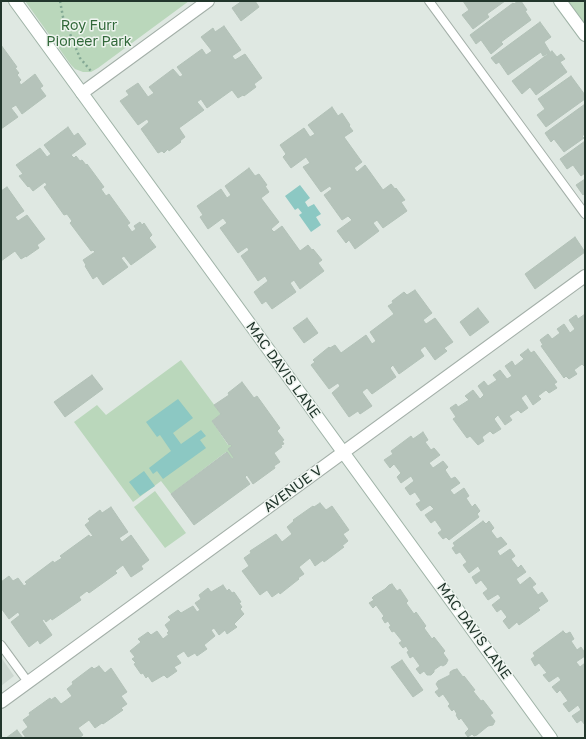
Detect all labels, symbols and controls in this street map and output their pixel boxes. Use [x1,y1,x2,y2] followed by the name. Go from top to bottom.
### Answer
[46,18,132,50] park label: Roy Furr Pioneer Park
[242,319,324,421] street label: MAC DAVIS LANE
[260,462,326,516] street label: AVENUE V
[433,580,515,682] street label: MAC DAVIS LANE

